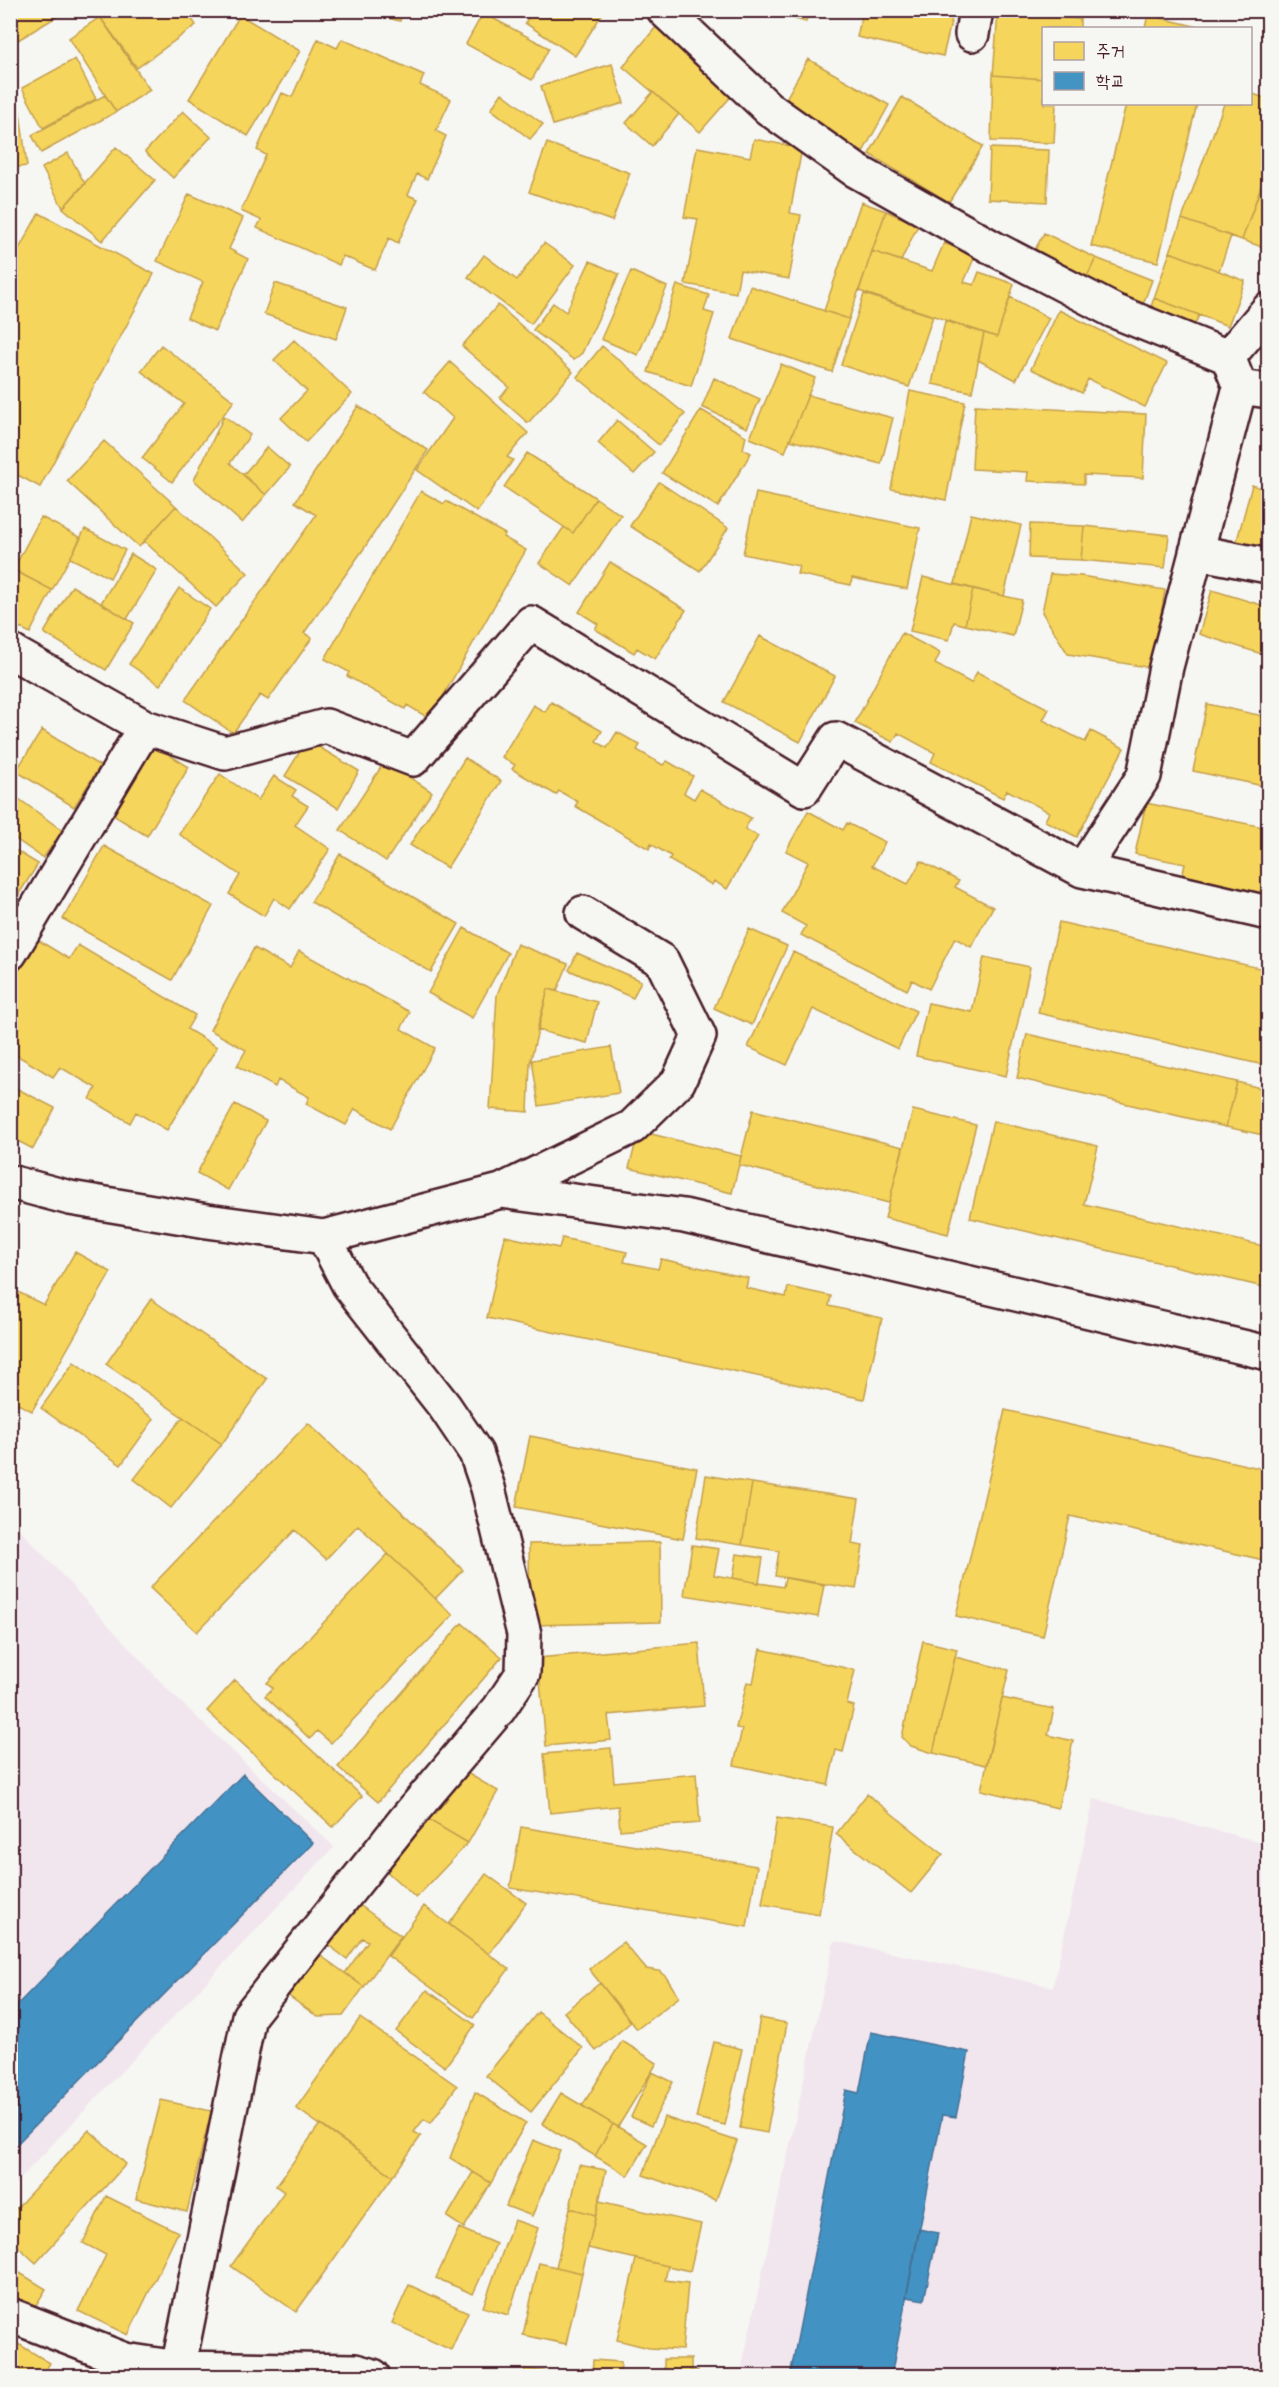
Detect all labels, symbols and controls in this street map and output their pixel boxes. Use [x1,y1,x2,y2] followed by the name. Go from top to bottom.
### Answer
[1042,27,1252,105] legend
[1096,35,1125,67] text: 주거
[1096,65,1125,97] text: 학교

